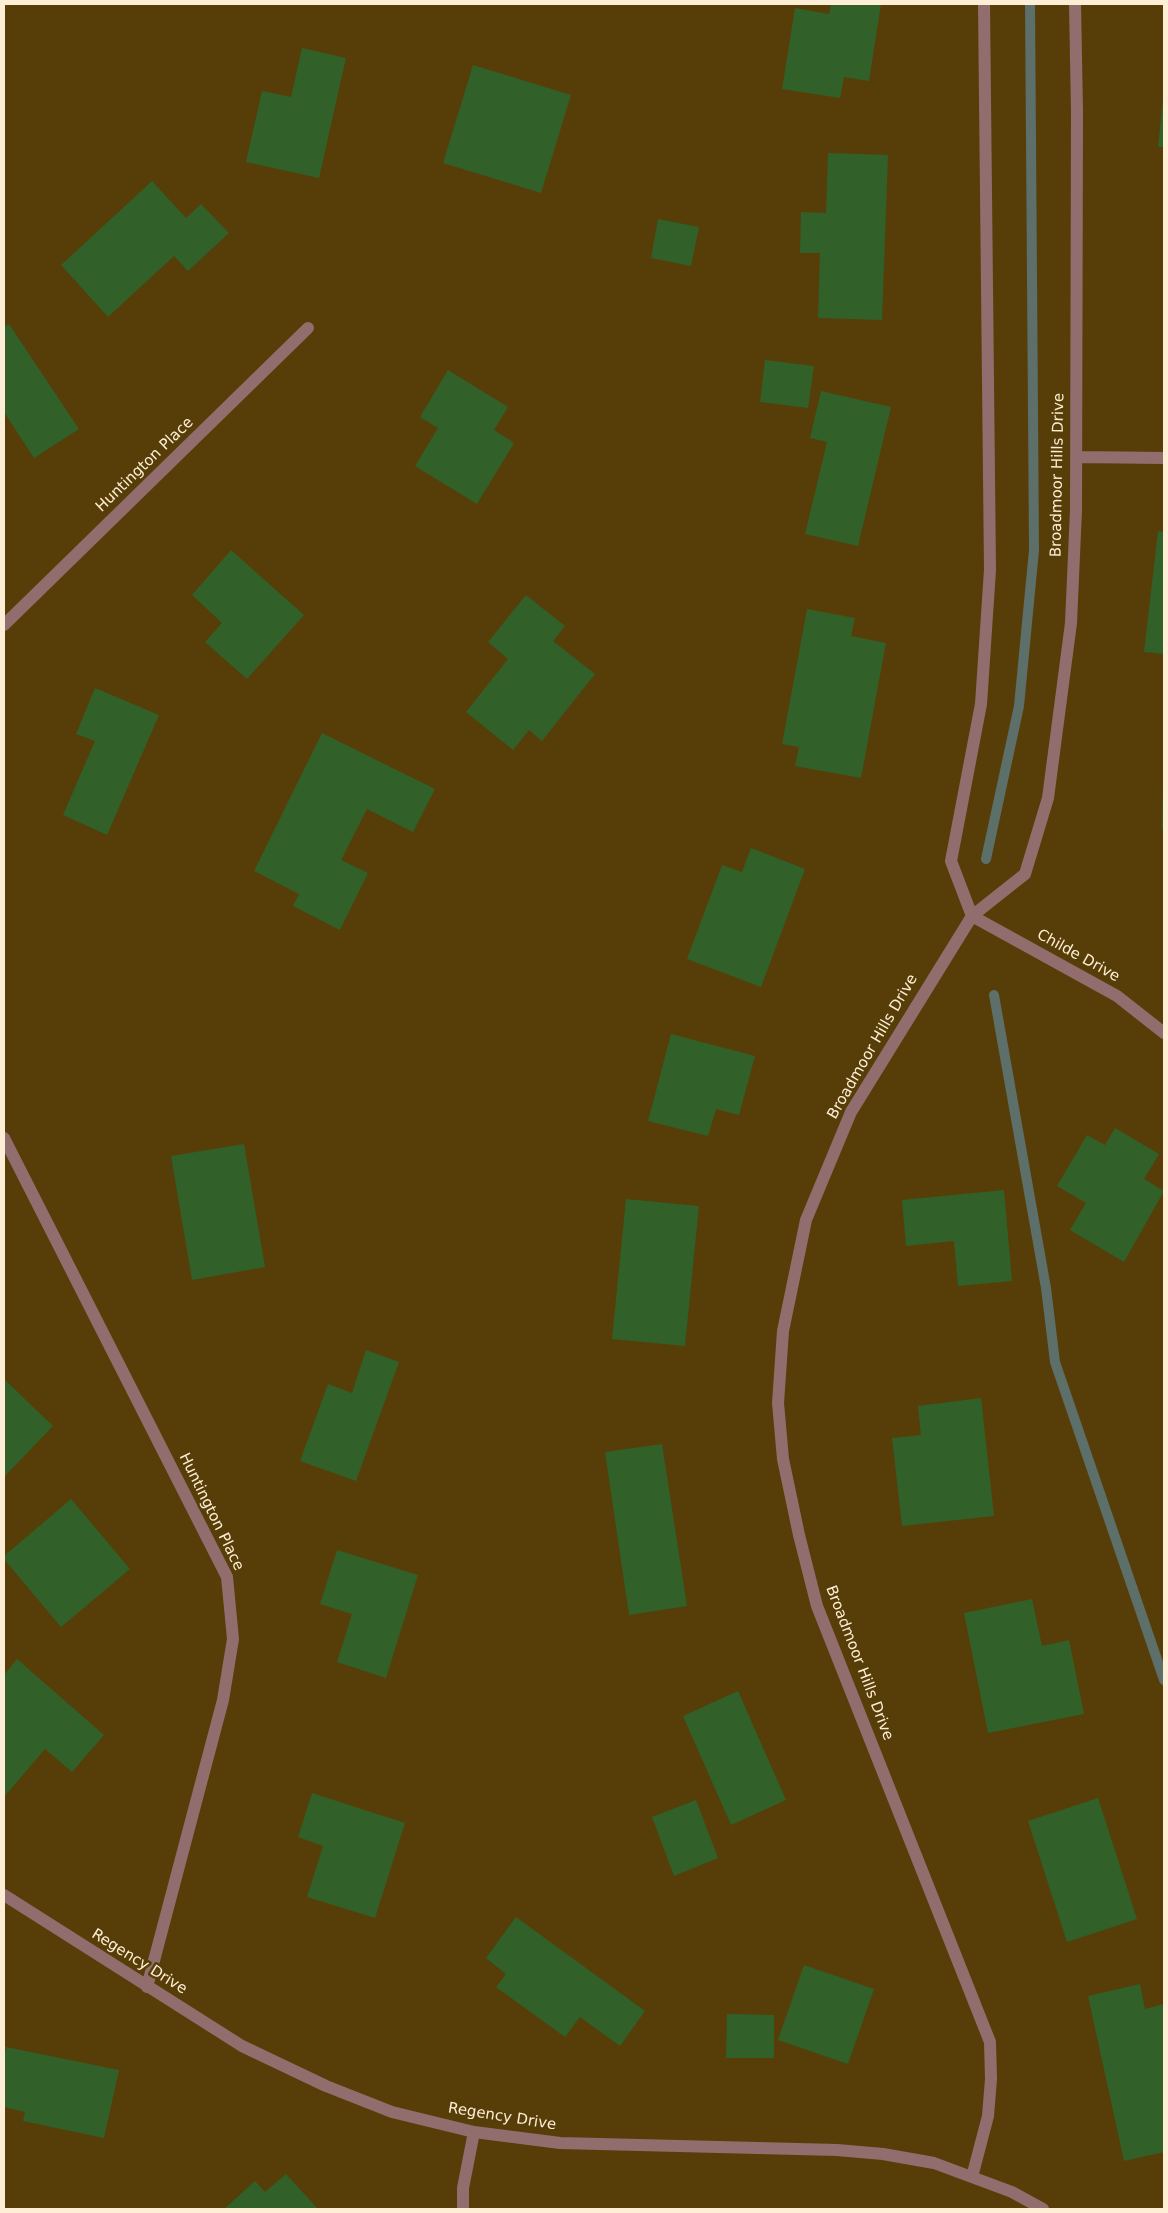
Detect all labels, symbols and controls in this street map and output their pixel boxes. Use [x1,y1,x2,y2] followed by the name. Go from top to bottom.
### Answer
[1048,393,1068,557] street label: Broadmoor Hills Drive
[93,414,197,516] street label: Huntington Place
[1033,926,1123,986] street label: Childe Drive
[824,971,922,1123] street label: Broadmoor Hills Drive
[175,1450,247,1574] street label: Huntington Place
[821,1583,897,1743] street label: Broadmoor Hills Drive
[88,1925,190,1999] street label: Regency Drive
[447,2100,557,2134] street label: Regency Drive

